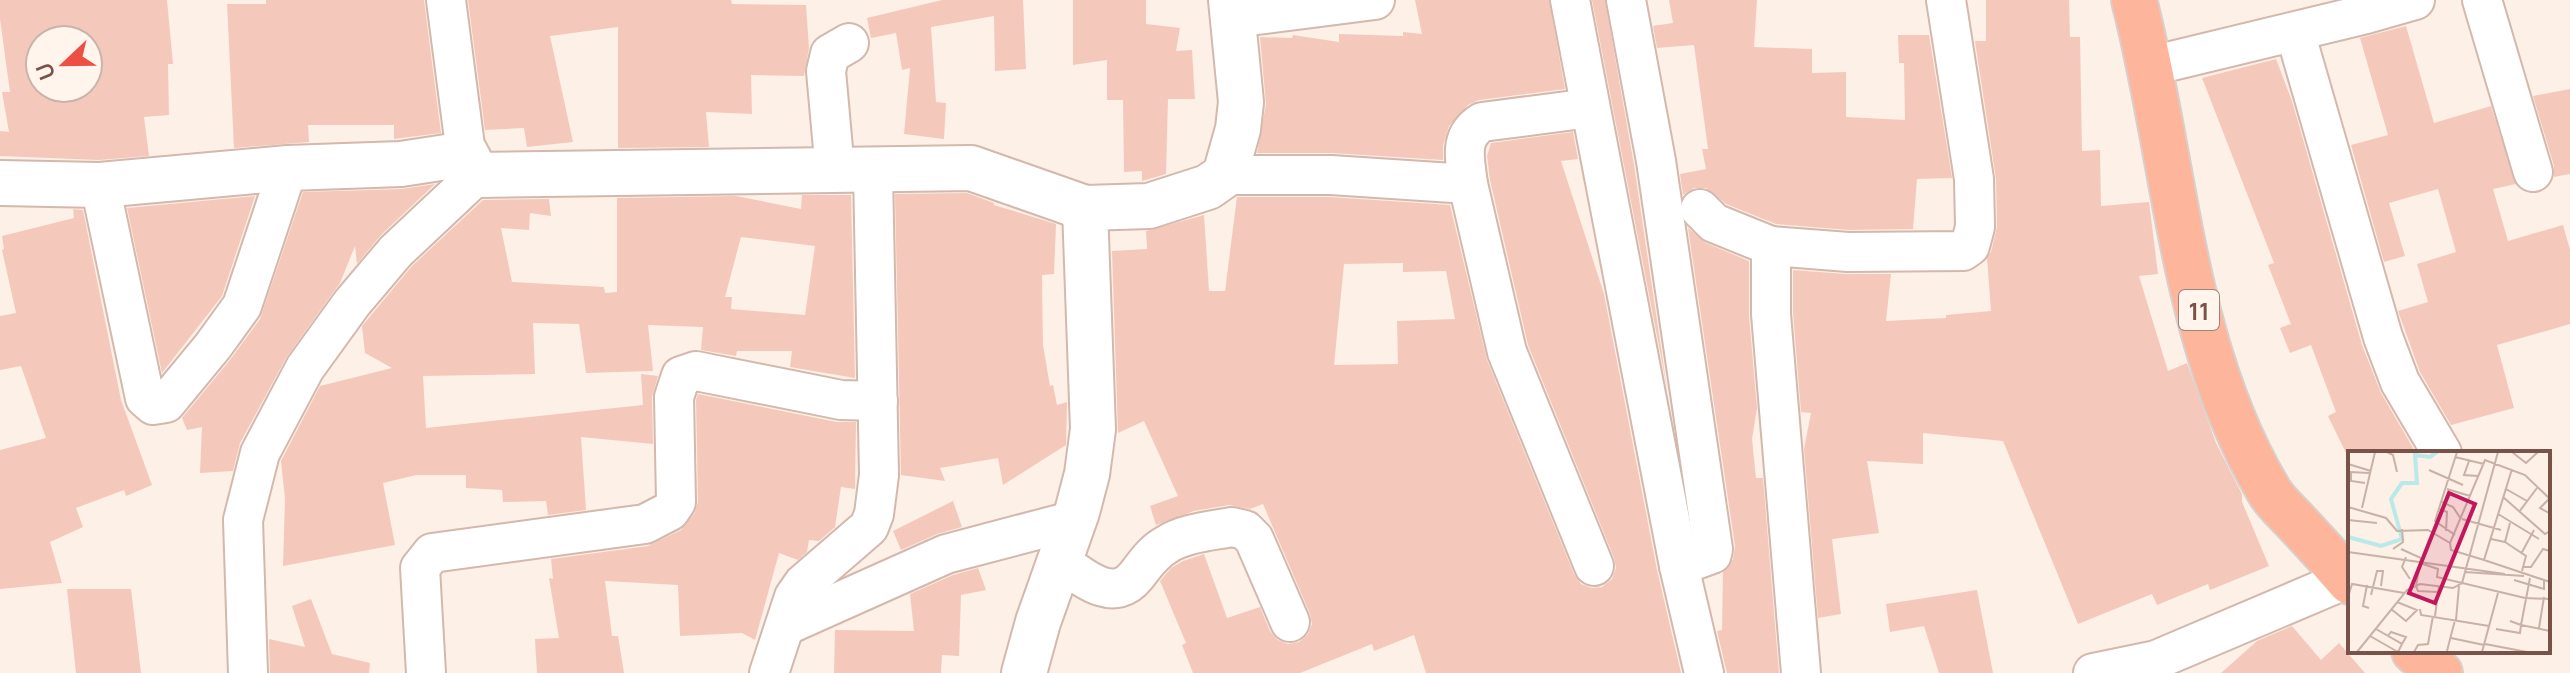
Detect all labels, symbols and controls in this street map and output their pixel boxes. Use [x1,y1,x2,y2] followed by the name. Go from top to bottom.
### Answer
[24,24,104,104] north arrow
[29,59,62,84] text: U
[2179,290,2219,330] road number: 11
[2348,451,2550,653] inset map

